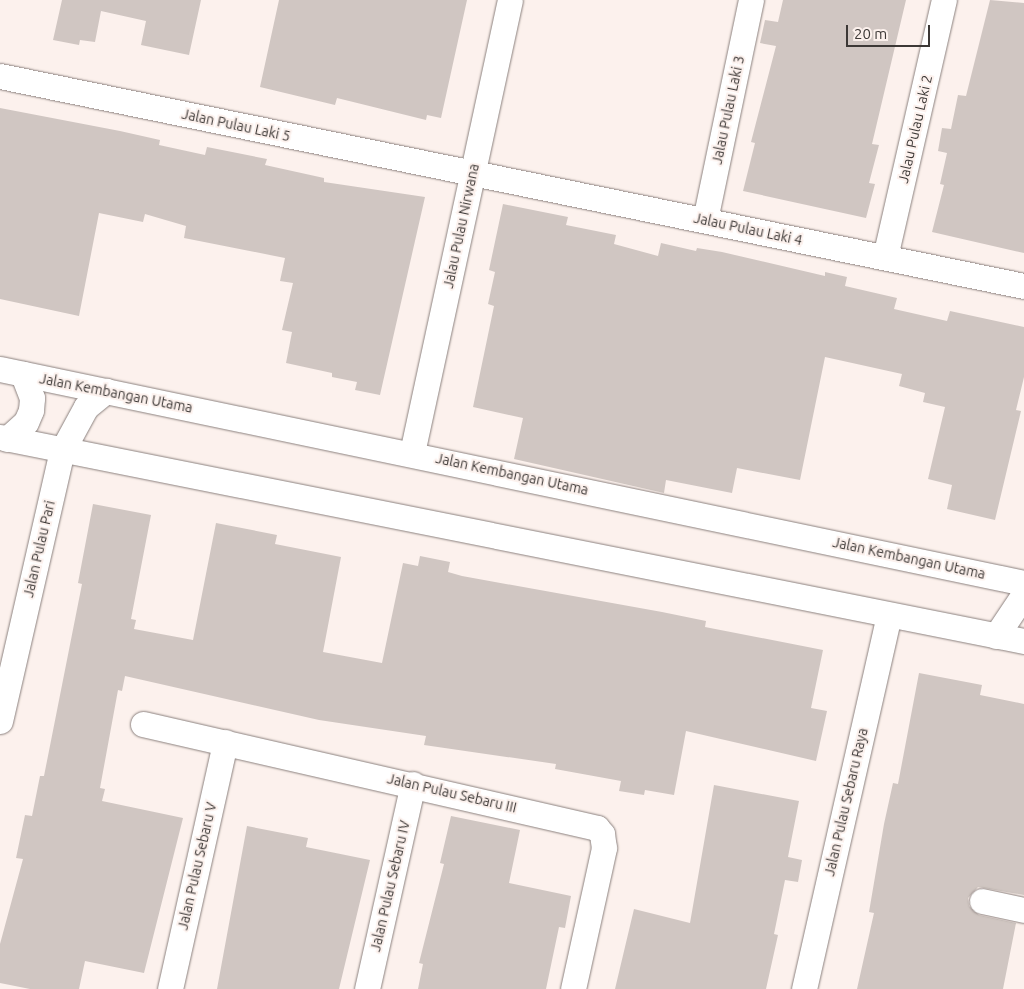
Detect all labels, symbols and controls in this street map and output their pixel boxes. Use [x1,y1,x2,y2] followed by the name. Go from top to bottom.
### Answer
[849,15,933,47] scale bar
[854,25,887,42] text: 20 m
[708,54,748,166] street label: Jalau Pulau Laki 3
[894,73,936,185] street label: Jalau Pulau Laki 2
[180,105,292,145] street label: Jalan Pulau Laki 5
[440,162,482,290] street label: Jalau Pulau Nirwana
[692,209,804,249] street label: Jalau Pulau Laki 4
[38,370,194,416] street label: Jalan Kembangan Utama
[434,450,590,498] street label: Jalan Kembangan Utama
[20,499,58,599] street label: Jalan Pulau Pari
[831,534,987,582] street label: Jalan Kembangan Utama
[821,726,871,878] street label: Jalan Pulau Sebaru Raya
[386,770,518,816] street label: Jalan Pulau Sebaru III
[174,801,220,931] street label: Jalan Pulau Sebaru V
[367,819,413,953] street label: Jalan Pulau Sebaru IV

